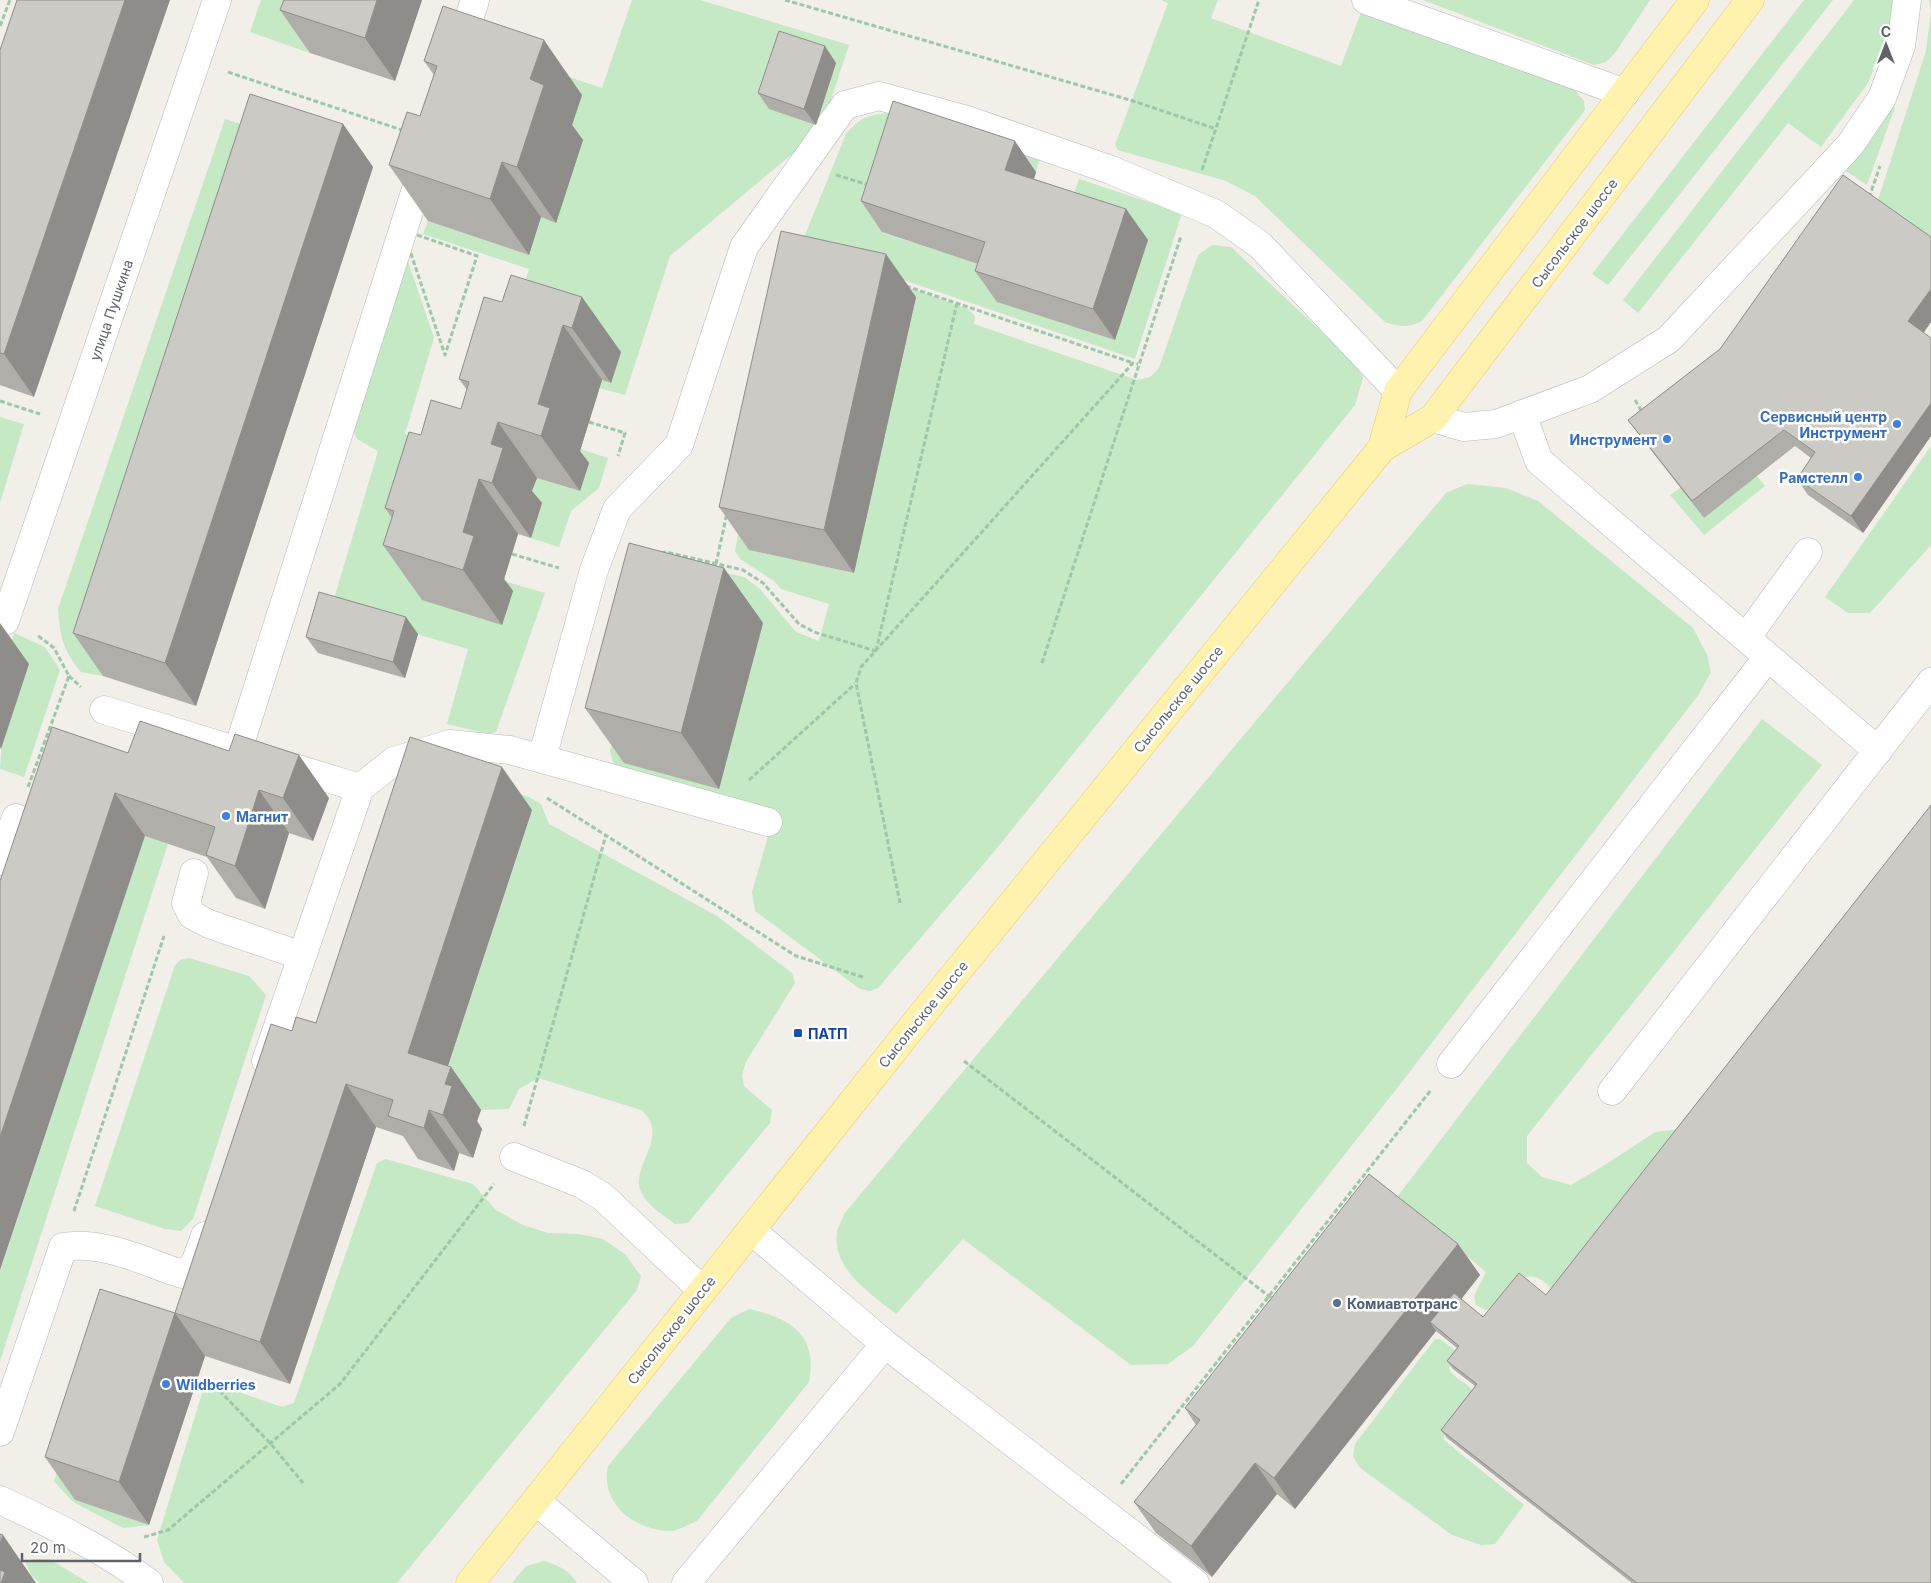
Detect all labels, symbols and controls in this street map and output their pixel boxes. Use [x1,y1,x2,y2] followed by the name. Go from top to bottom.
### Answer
[1861,20,1911,70] north arrow
[1881,23,1891,40] text: С
[1527,175,1621,291] street label: Сысольское шоссе
[86,257,136,363] street label: улица Пушкина
[1760,408,1887,441] place label: Сервисный центр Инструмент
[1891,418,1903,430] marker: Сервисный центр Инструмент
[1570,431,1657,448] place label: Инструмент
[1661,433,1673,445] marker: Инструмент
[1779,469,1848,486] place label: Рамстелл
[1852,471,1864,483] marker: Рамстелл
[1130,642,1226,756] street label: Сысольское шоссе
[236,808,288,825] place label: Магнит
[220,810,232,822] marker: Магнит
[875,957,971,1071] street label: Сысольское шоссе
[808,1025,847,1042] place label: ПАТП
[792,1027,804,1039] marker: ПАТП
[623,1273,719,1387] street label: Сысольское шоссе
[1347,1295,1458,1312] place label: Комиавтотранс
[1331,1297,1343,1309] marker: Комиавтотранс
[176,1376,256,1393] place label: Wildberries
[160,1378,172,1390] marker: Wildberries
[22,1530,140,1562] scale bar
[30,1538,66,1557] text: 20 m

